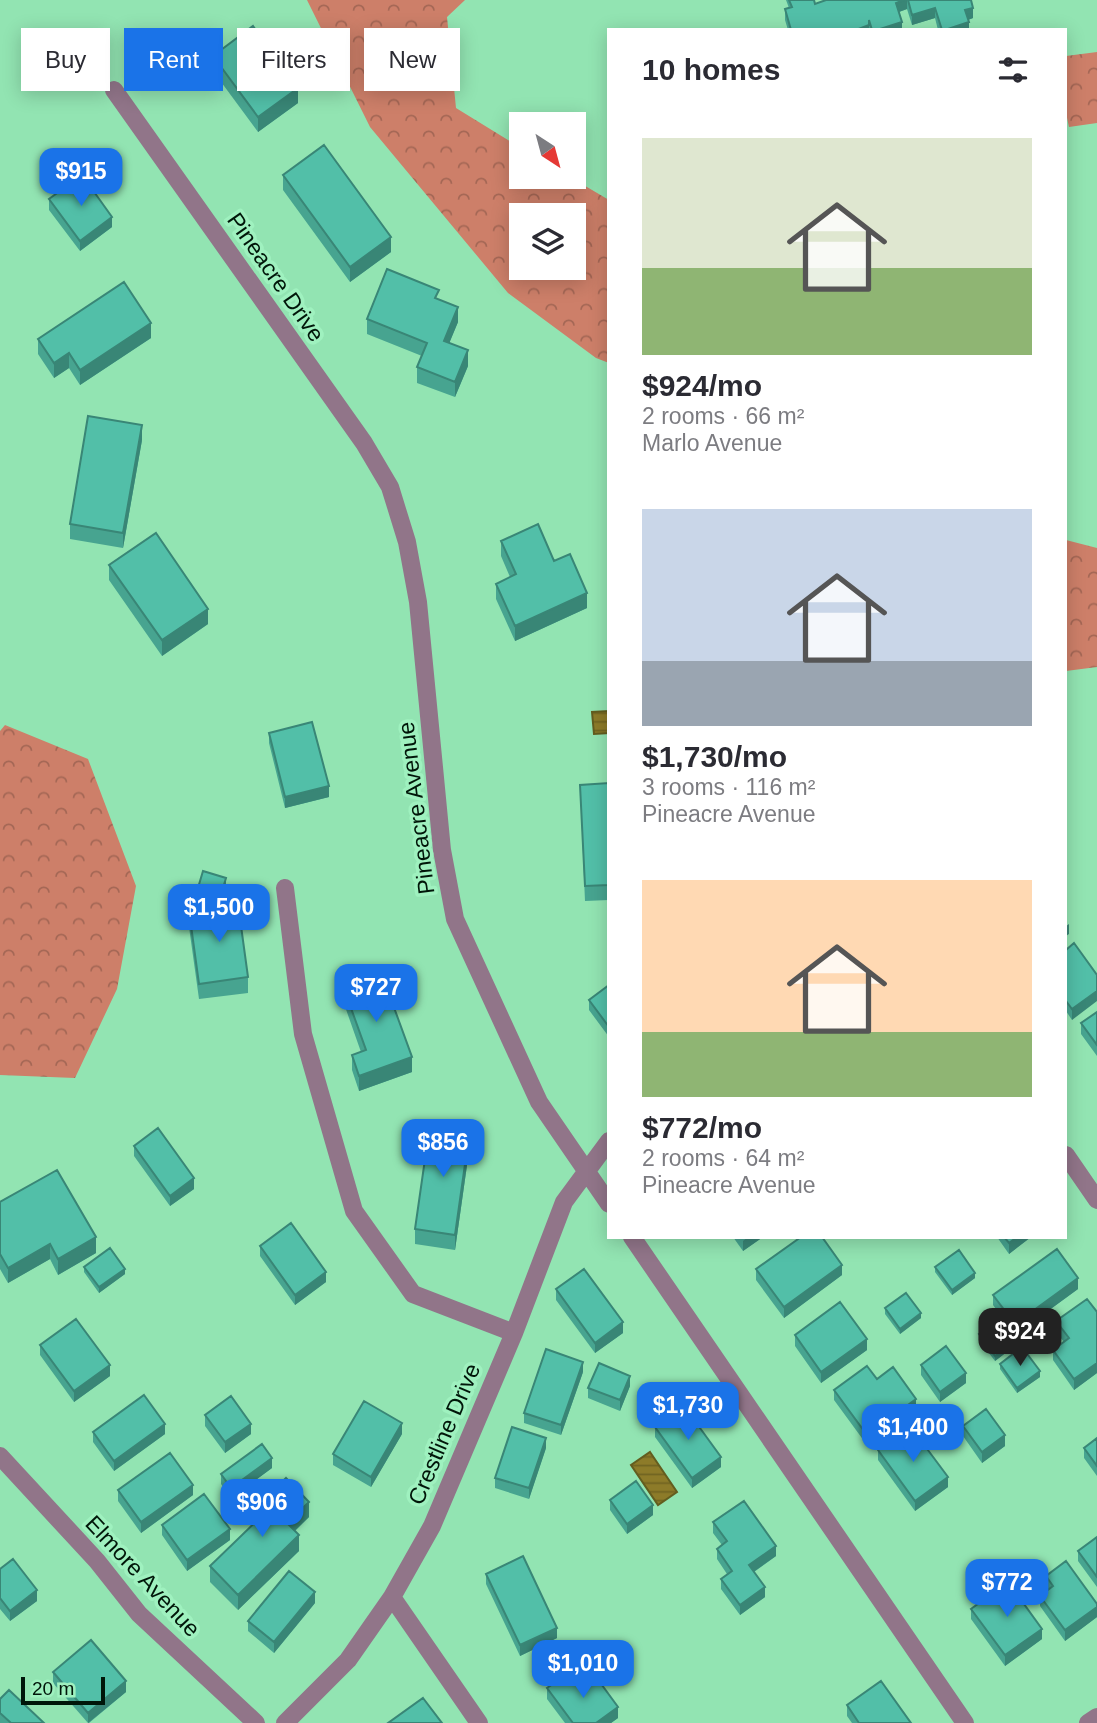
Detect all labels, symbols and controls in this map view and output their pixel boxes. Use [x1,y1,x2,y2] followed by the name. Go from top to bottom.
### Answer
[21,28,110,91] chip: Buy
[124,28,223,91] chip: Rent
[237,28,350,91] chip: Filters
[364,28,460,91] chip: New
[994,51,1032,89] icon: filters
[642,53,780,86] text: 10 homes
[509,112,586,189] north arrow
[509,112,586,280] map controls
[40,148,122,208] pin: $915
[55,158,107,184] text: $915
[774,184,900,310] icon: home
[509,203,586,280] button: layers
[222,208,330,346] street label: Pineacre Drive
[642,369,762,402] text: $924/mo
[642,403,804,429] text: 2 rooms · 66 m²
[642,430,782,456] text: Marlo Avenue
[774,555,900,681] icon: home
[393,720,439,896] street label: Pineacre Avenue
[642,740,787,773] text: $1,730/mo
[642,774,815,800] text: 3 rooms · 116 m²
[642,801,816,827] text: Pineacre Avenue
[162,884,276,944] pin: $1,500
[184,894,254,920] text: $1,500
[774,926,900,1052] icon: home
[335,964,417,1024] pin: $727
[350,974,402,1000] text: $727
[642,1111,762,1144] text: $772/mo
[402,1120,484,1179] pin: $856
[417,1129,469,1155] text: $856
[642,1145,804,1171] text: 2 rooms · 64 m²
[642,1172,816,1198] text: Pineacre Avenue
[979,1308,1061,1368] pin: $924
[994,1318,1046,1344] text: $924
[403,1360,485,1508] street label: Crestline Drive
[631,1382,745,1442] pin: $1,730
[653,1392,723,1418] text: $1,730
[856,1404,970,1464] pin: $1,400
[878,1414,948,1440] text: $1,400
[221,1480,303,1539] pin: $906
[236,1489,288,1515] text: $906
[80,1510,206,1642] street label: Elmore Avenue
[966,1560,1048,1619] pin: $772
[981,1569,1033,1595] text: $772
[526,1640,640,1700] pin: $1,010
[548,1650,618,1676] text: $1,010
[21,1674,105,1706] scale bar
[32,1678,74,1699] text: 20 m

